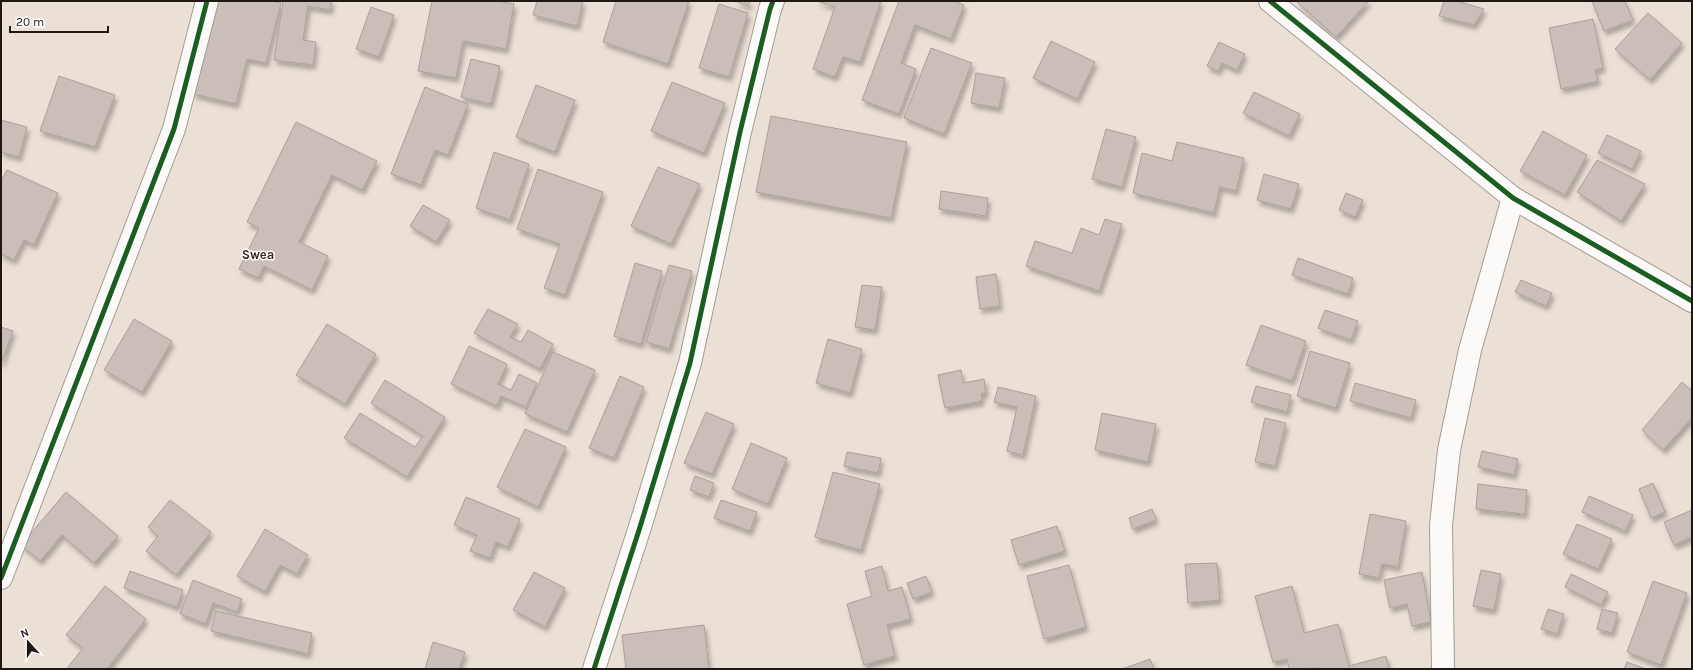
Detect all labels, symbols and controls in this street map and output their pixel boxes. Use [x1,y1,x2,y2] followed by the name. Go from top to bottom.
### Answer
[10,8,108,34] scale bar
[16,15,44,29] text: 20 m
[242,247,274,262] district label: Swea
[8,622,48,662] north arrow
[19,626,31,641] text: N

